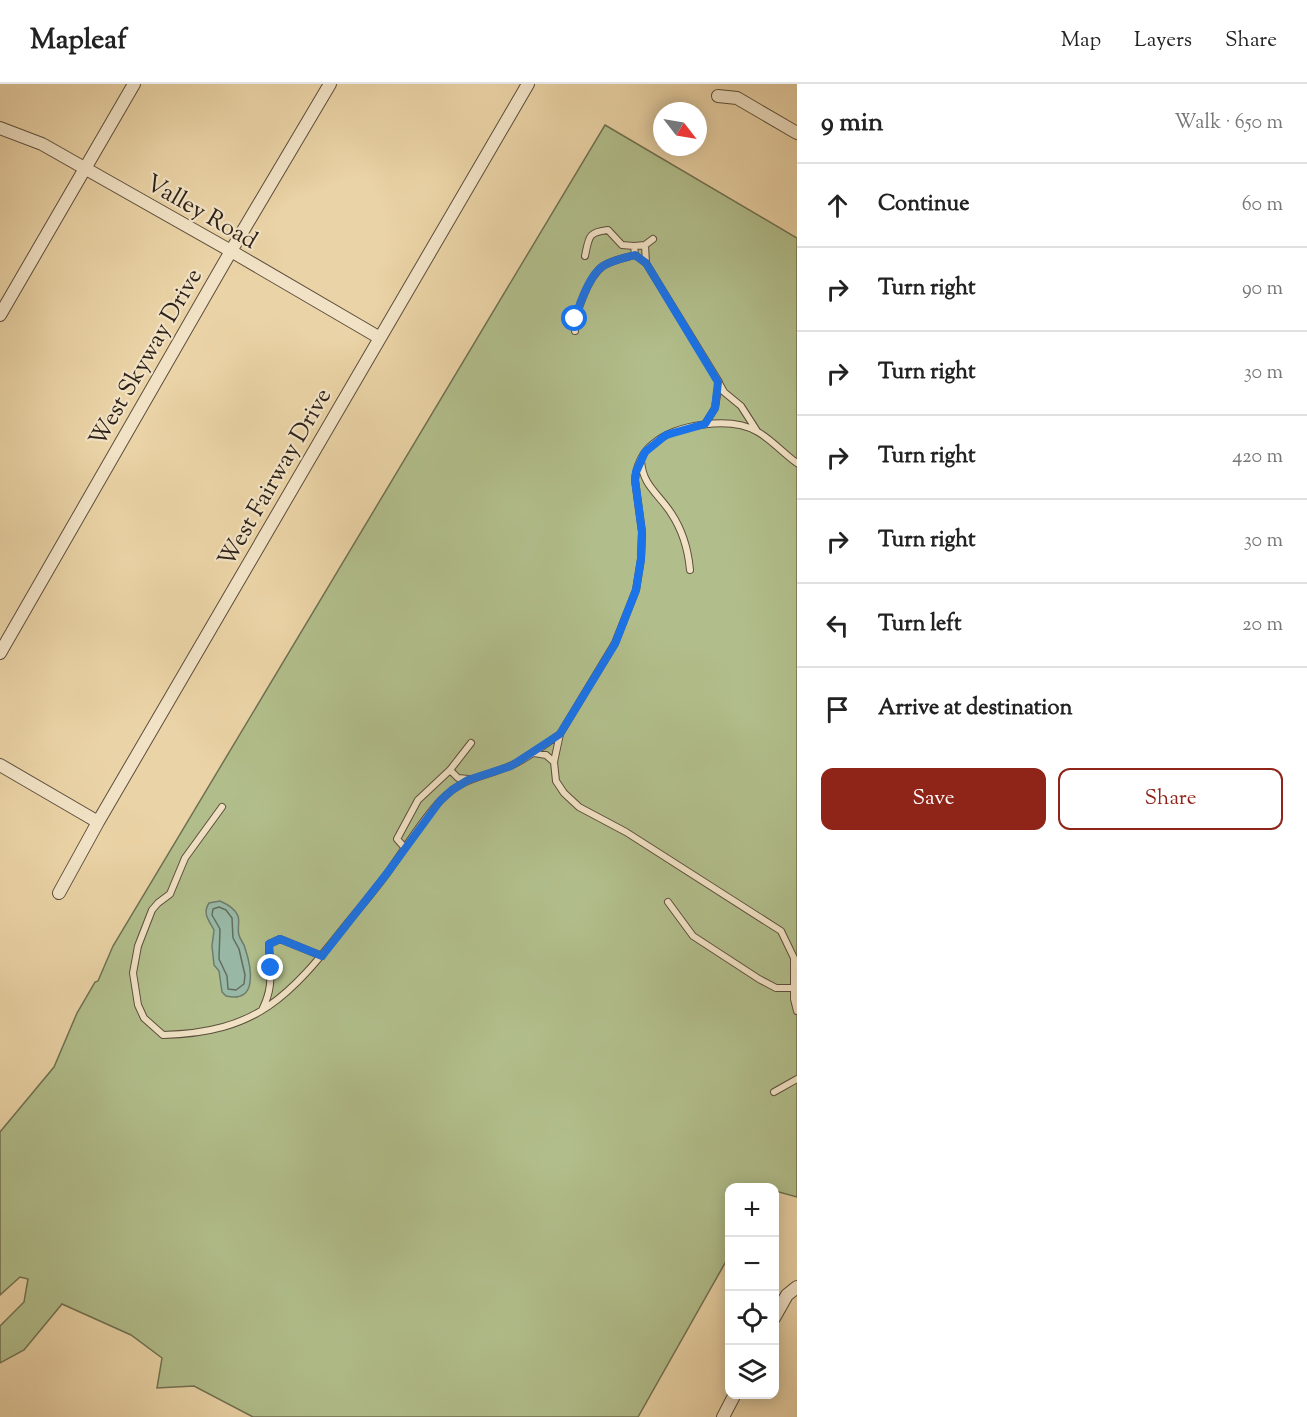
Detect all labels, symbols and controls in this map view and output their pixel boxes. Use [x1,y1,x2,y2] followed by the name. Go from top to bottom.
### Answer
[30,21,127,61] text: Mapleaf
[1061,26,1101,56] text: Map
[1134,26,1192,56] text: Layers
[1225,26,1277,56] text: Share
[653,102,707,156] north arrow
[821,105,883,142] text: 9 min
[1174,109,1283,138] text: Walk · 650 m
[139,167,264,259] street label: Valley Road
[821,189,854,222] icon: ahead
[878,189,969,221] text: Continue
[1242,191,1283,220] text: 60 m
[82,263,212,453] street label: West Skyway Drive
[821,273,854,306] icon: right
[878,273,975,305] text: Turn right
[1242,275,1283,304] text: 90 m
[561,305,587,331] route start
[821,357,854,390] icon: right
[878,357,975,389] text: Turn right
[1244,359,1283,388] text: 30 m
[211,382,341,574] street label: West Fairway Drive
[821,441,854,474] icon: right
[878,441,975,473] text: Turn right
[1232,443,1283,472] text: 420 m
[821,525,854,558] icon: right
[878,525,975,557] text: Turn right
[1244,527,1283,556] text: 30 m
[821,609,854,642] icon: left
[878,609,961,641] text: Turn left
[1242,611,1283,640] text: 20 m
[821,693,854,726] icon: arrive
[878,693,1073,725] text: Arrive at destination
[821,768,1046,830] button: Save
[1058,768,1283,830] button: Share
[257,954,283,980] route end
[725,1183,779,1399] map controls
[725,1183,779,1237] button: +
[725,1237,779,1291] button: −
[725,1291,779,1345] button: locate
[725,1345,779,1399] button: layers

